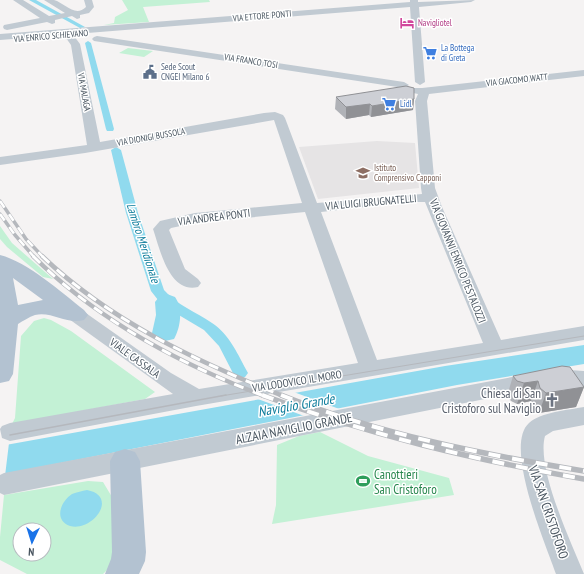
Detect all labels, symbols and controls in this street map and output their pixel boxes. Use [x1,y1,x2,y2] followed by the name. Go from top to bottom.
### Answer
[231,7,292,24] street label: VIA ETTORE PONTI
[399,15,415,31] hotel icon: Navigliotel
[418,17,453,28] place label: Navigliotel
[12,27,89,44] street label: VIA ENRICO SCHIEVANO
[441,42,475,63] place label: La Bottega di Greta
[422,45,438,61] supermarket icon: La Bottega di Greta
[222,51,279,70] street label: VIA FRANCO TOSI
[161,61,209,82] place label: Sede Scout CNGEI Milano 6
[142,64,158,80] public building icon: Sede Scout CNGEI Milano 6
[76,71,93,113] street label: VIA MALAGA
[485,71,548,88] street label: VIA GIACOMO WATT
[381,96,397,112] supermarket icon: Lidl
[400,98,413,109] place label: Lidl
[115,125,187,148] street label: VIA DIONIGI BUSSOLA
[374,162,441,183] place label: Istituto Comprensivo Capponi
[355,165,371,181] school or university icon: Istituto Comprensivo Capponi
[324,191,417,213] street label: VIA LUIGI BRUGNATELLI
[426,196,489,325] street label: VIA GIOVANNI ENRICO PESTALOZZI
[124,201,164,286] water label: Lambro Meridionale
[176,206,251,229] street label: VIA ANDREA PONTI
[106,334,164,381] street label: VIALE CASSALA
[250,367,343,395] street label: VIA LODOVICO IL MORO
[442,385,541,417] place label: Chiesa di San Cristoforo sul Naviglio
[256,389,337,421] water label: Naviglio Grande
[544,392,560,408] church icon: Chiesa di San Cristoforo sul Naviglio
[234,409,354,448] street label: ALZAIA NAVIGLIO GRANDE
[524,462,572,561] street label: VIA SAN CRISTOFORO
[374,466,437,498] place label: Canottieri San Cristoforo
[355,473,371,489] sports icon: Canottieri San Cristoforo
[12,522,52,562] north arrow
[28,545,35,559] text: N

